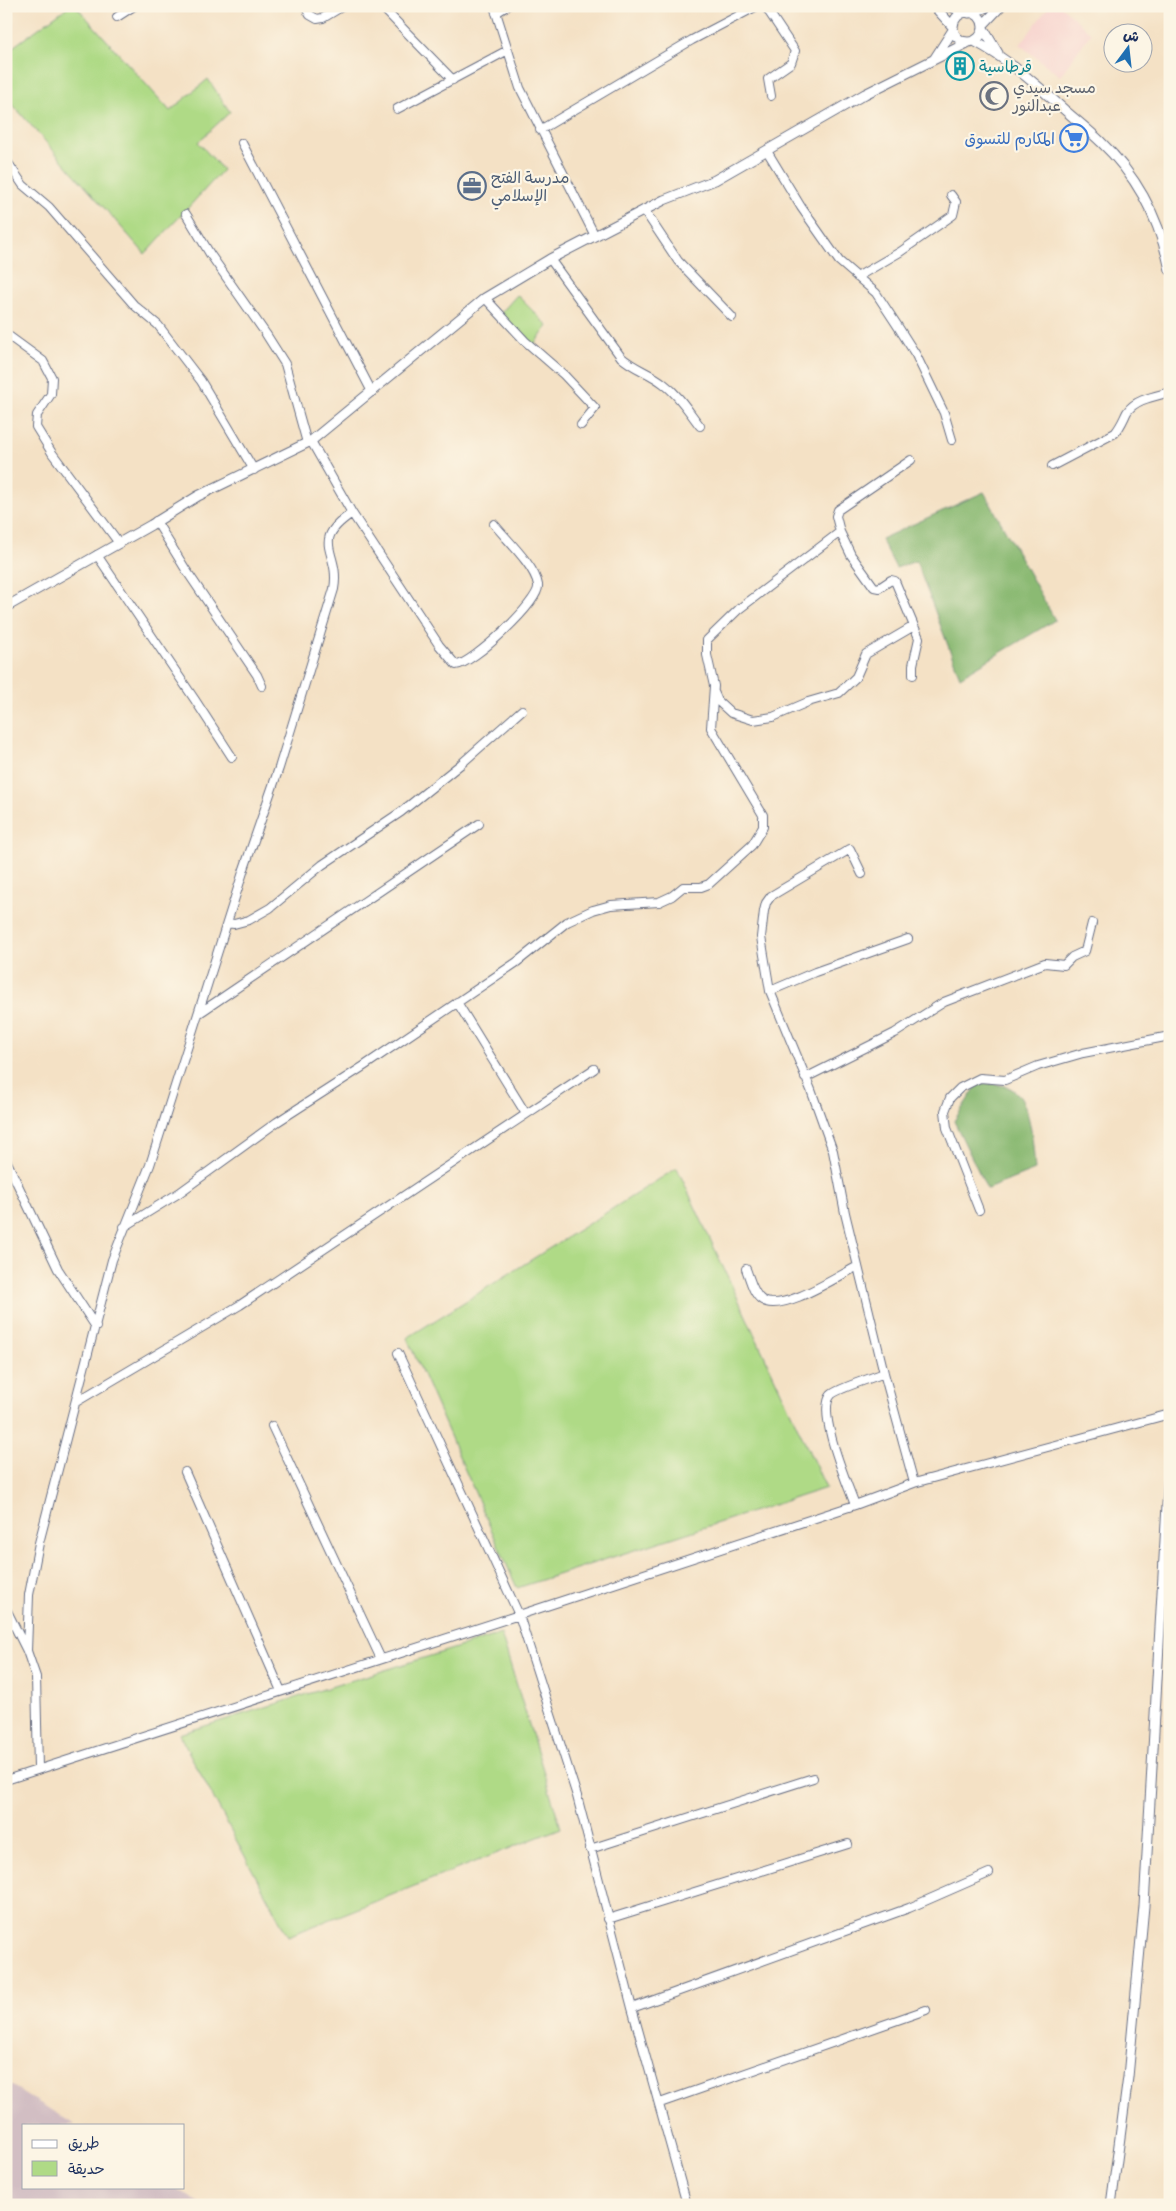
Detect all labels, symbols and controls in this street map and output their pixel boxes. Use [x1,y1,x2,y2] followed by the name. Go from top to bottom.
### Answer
[1104,22,1154,72] north arrow
[1121,26,1141,49] text: ش
[945,51,975,81] building icon: قرطاسية
[979,57,1032,80] place label: قرطاسية
[1011,78,1096,119] place label: مسجد سيدي عبدالنور
[979,81,1009,111] mosque icon: مسجد سيدي عبدالنور
[1059,123,1089,153] supermarket icon: المكارم للتسوق
[965,129,1055,152] place label: المكارم للتسوق
[491,168,569,210] place label: مدرسة الفتح الإسلامي
[457,171,487,201] office icon: مدرسة الفتح الإسلامي
[22,2124,185,2188] legend
[68,2134,100,2156] text: طريق
[68,2160,105,2182] text: حديقة

